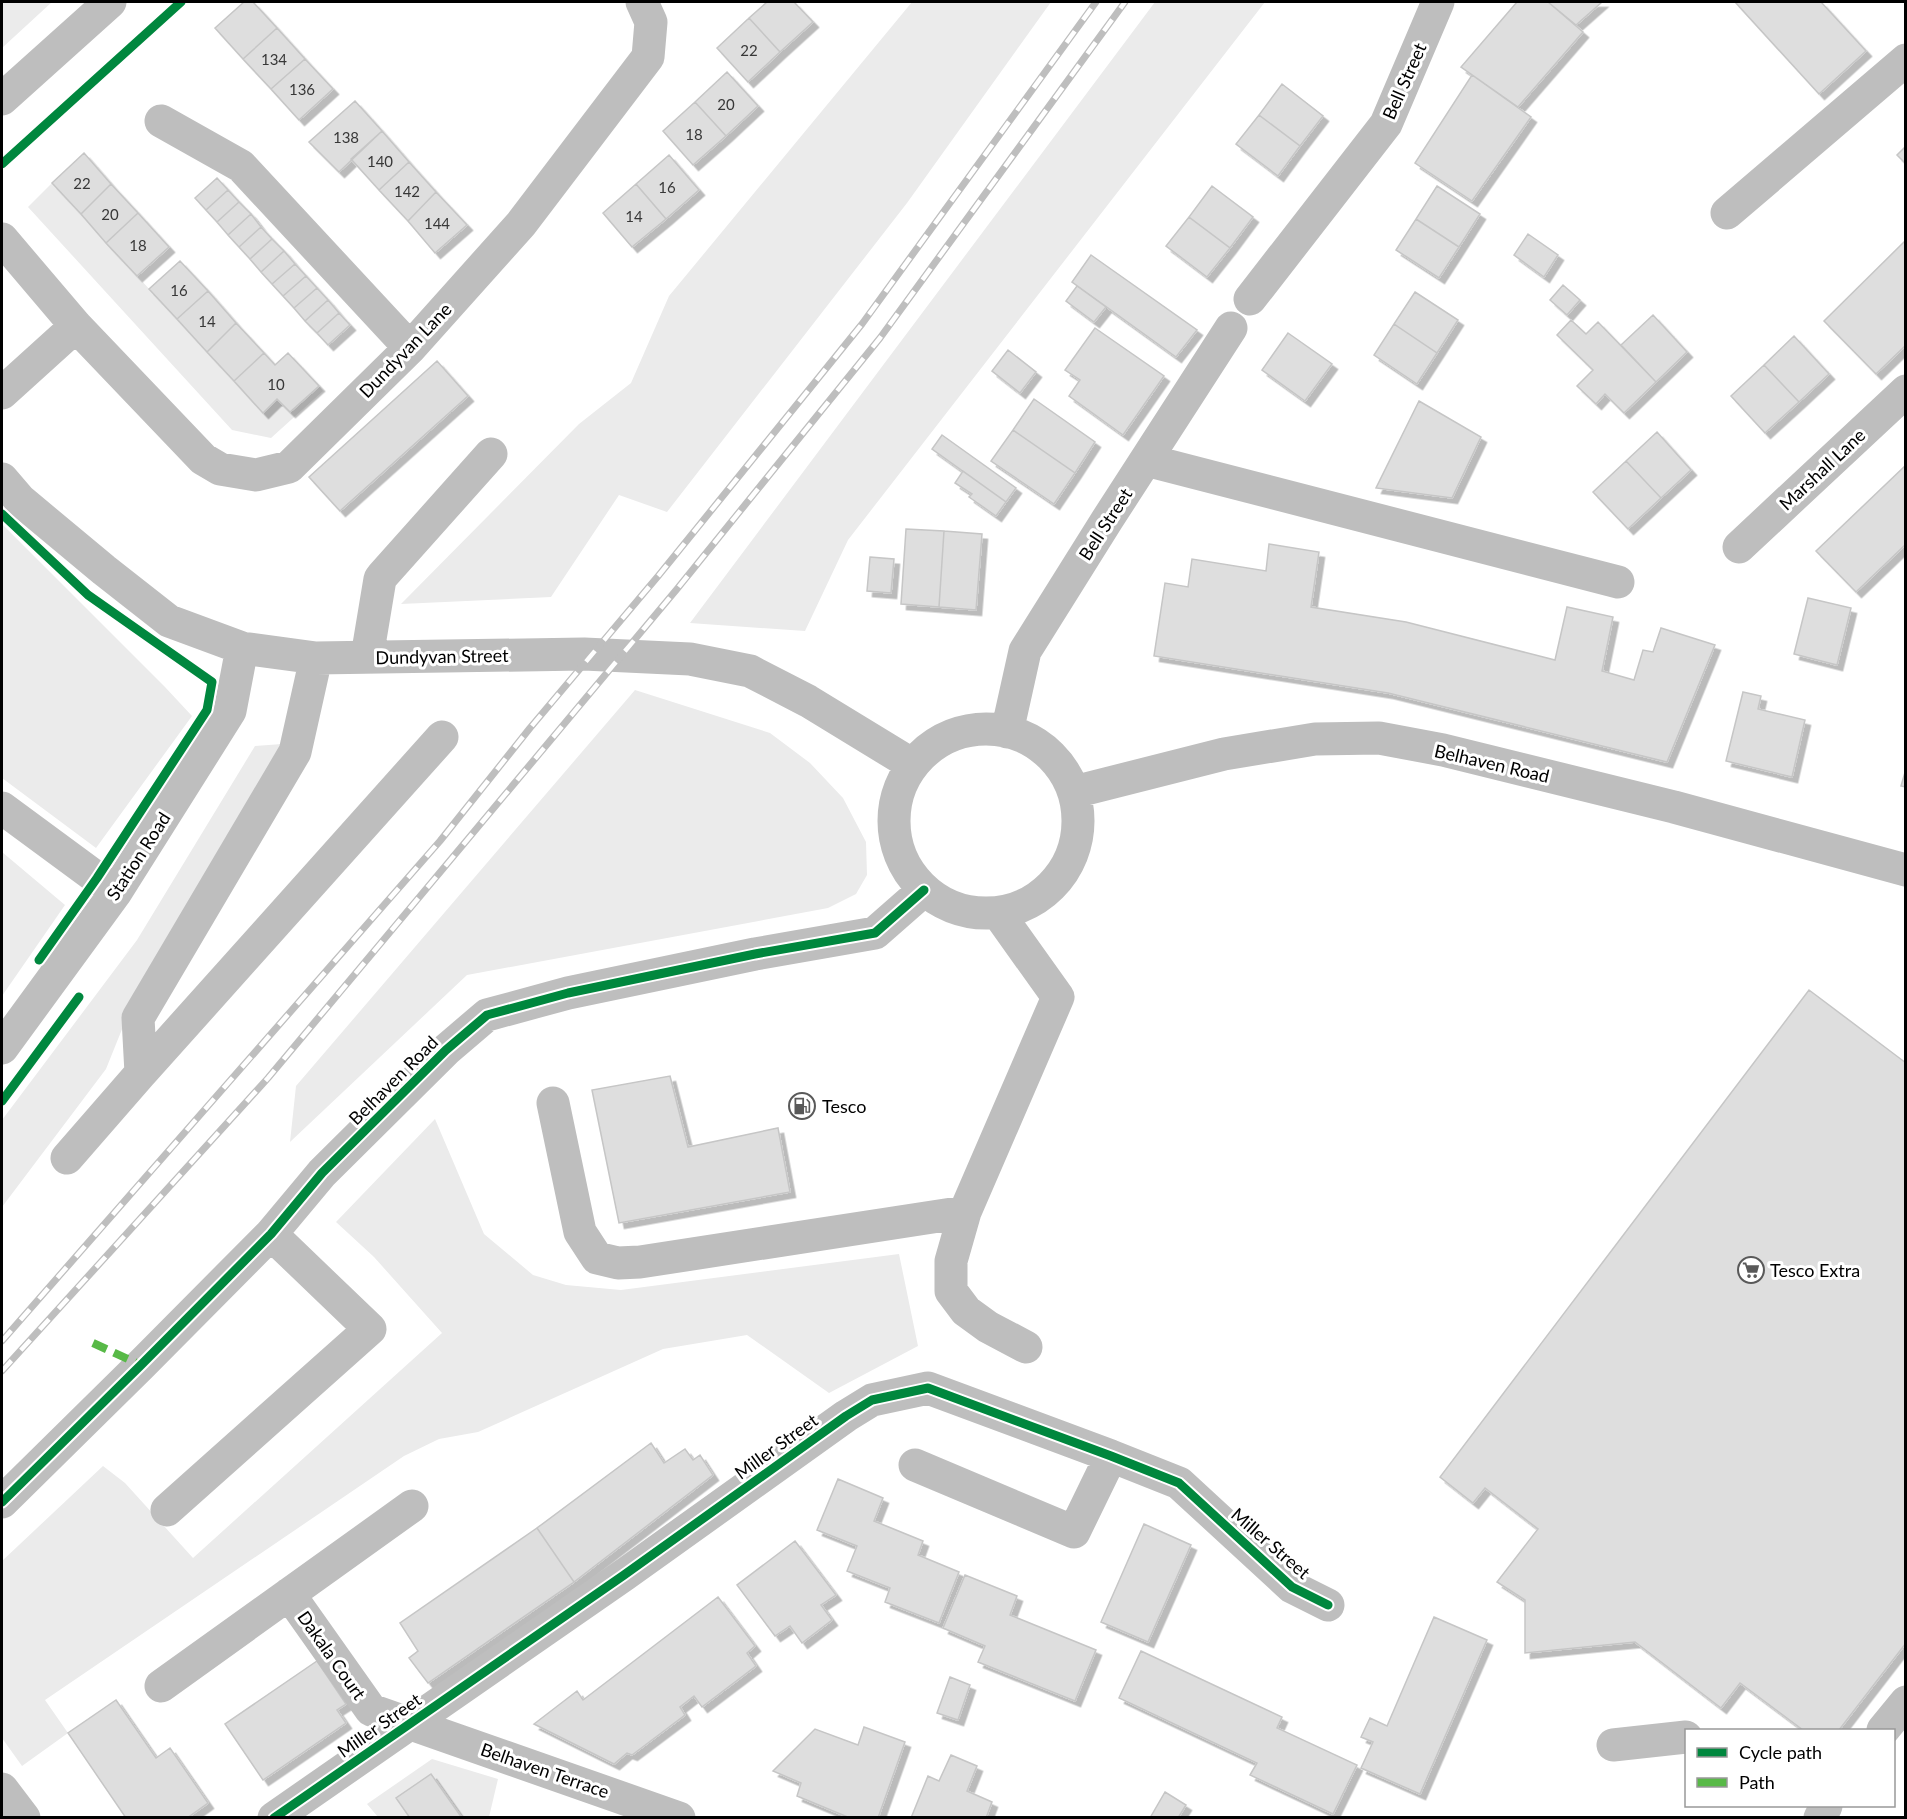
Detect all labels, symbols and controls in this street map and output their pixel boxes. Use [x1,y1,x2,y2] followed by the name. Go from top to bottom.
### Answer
[1377,39,1431,123] street label: Bell Street
[740,41,758,59] house number: 22
[261,50,287,68] house number: 134
[289,80,315,98] house number: 136
[717,95,735,113] house number: 20
[685,125,703,143] house number: 18
[333,128,359,146] house number: 138
[367,152,393,170] house number: 140
[73,174,91,192] house number: 22
[658,178,676,196] house number: 16
[394,182,420,200] house number: 142
[101,205,119,223] house number: 20
[625,207,643,225] house number: 14
[424,214,450,232] house number: 144
[129,236,147,254] house number: 18
[170,281,188,299] house number: 16
[354,298,456,402] street label: Dundyvan Lane
[198,312,216,330] house number: 14
[267,375,285,393] house number: 10
[1774,424,1870,514] street label: Marshall Lane
[1074,483,1137,564] street label: Bell Street
[375,644,509,668] street label: Dundyvan Street
[1432,739,1552,787] street label: Belhaven Road
[101,808,175,904] street label: Station Road
[344,1031,442,1129] street label: Belhaven Road
[787,1091,817,1121] fuel station icon: Tesco
[822,1095,866,1117] place label: Tesco
[1736,1255,1766,1285] supermarket icon: Tesco Extra
[1770,1259,1860,1281] place label: Tesco Extra
[730,1408,822,1483] street label: Miller Street
[1227,1503,1315,1584] street label: Miller Street
[293,1606,371,1704] street label: Dakala Court
[333,1688,426,1762] street label: Miller Street
[1685,1729,1895,1807] legend
[478,1738,612,1802] street label: Belhaven Terrace
[1739,1741,1822,1763] text: Cycle path
[1739,1771,1775,1793] text: Path

